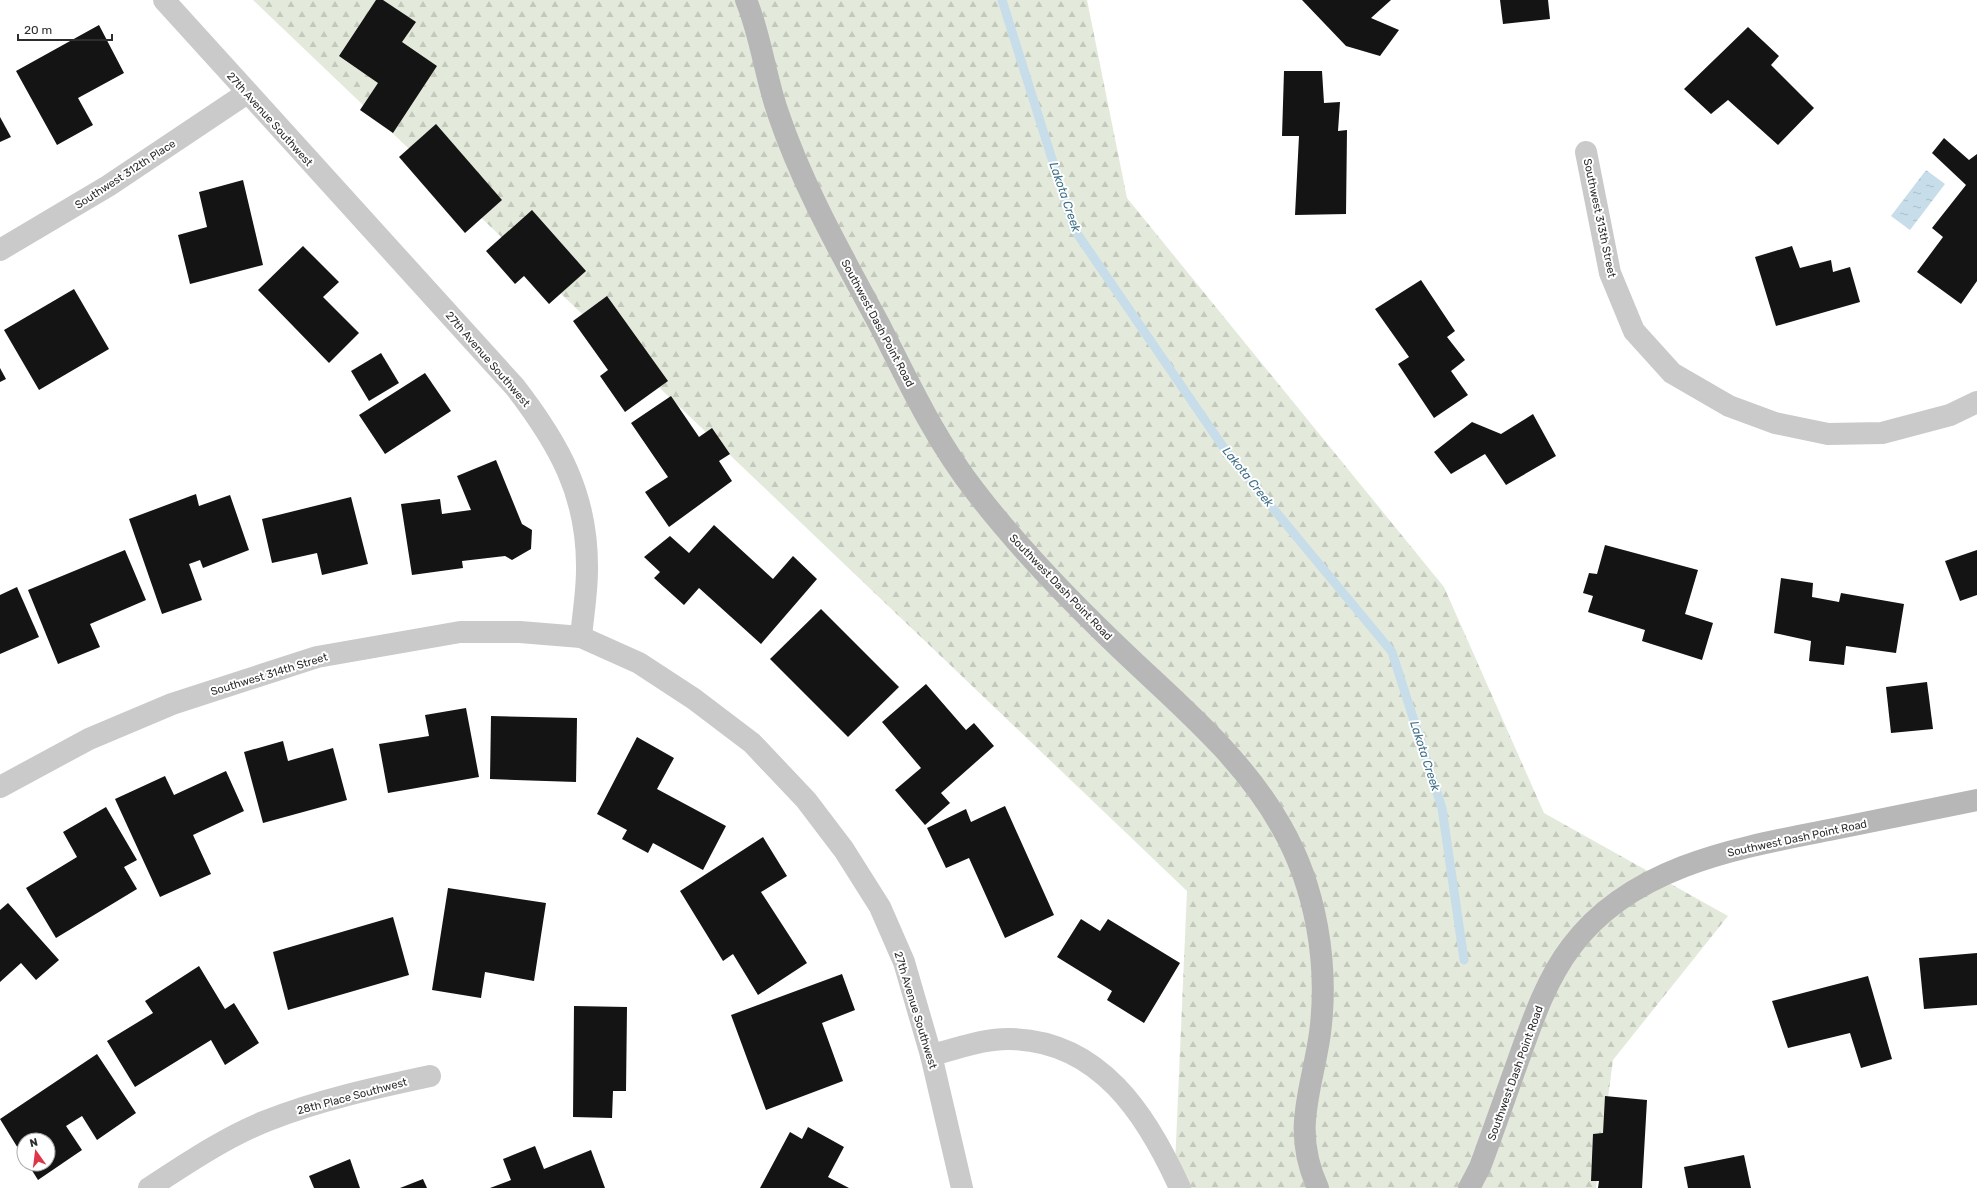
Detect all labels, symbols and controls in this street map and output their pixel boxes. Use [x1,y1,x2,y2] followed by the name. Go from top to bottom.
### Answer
[18,16,112,42] scale bar
[24,23,52,37] text: 20 m
[224,70,316,170] street label: 27th Avenue Southwest
[72,137,178,212] street label: Southwest 312th Place
[1581,157,1619,279] street label: Southwest 313th Street
[1046,160,1084,235] water label: Lakota Creek
[838,257,917,389] street label: Southwest Dash Point Road
[443,309,533,410] street label: 27th Avenue Southwest
[1220,444,1277,510] water label: Lakota Creek
[1007,532,1115,643] street label: Southwest Dash Point Road
[209,650,330,698] street label: Southwest 314th Street
[1407,719,1443,794] water label: Lakota Creek
[1726,817,1868,860] street label: Southwest Dash Point Road
[891,950,940,1071] street label: 27th Avenue Southwest
[1485,1004,1546,1142] street label: Southwest Dash Point Road
[296,1075,409,1117] street label: 28th Place Southwest
[16,1132,56,1172] north arrow
[28,1135,39,1150] text: N

